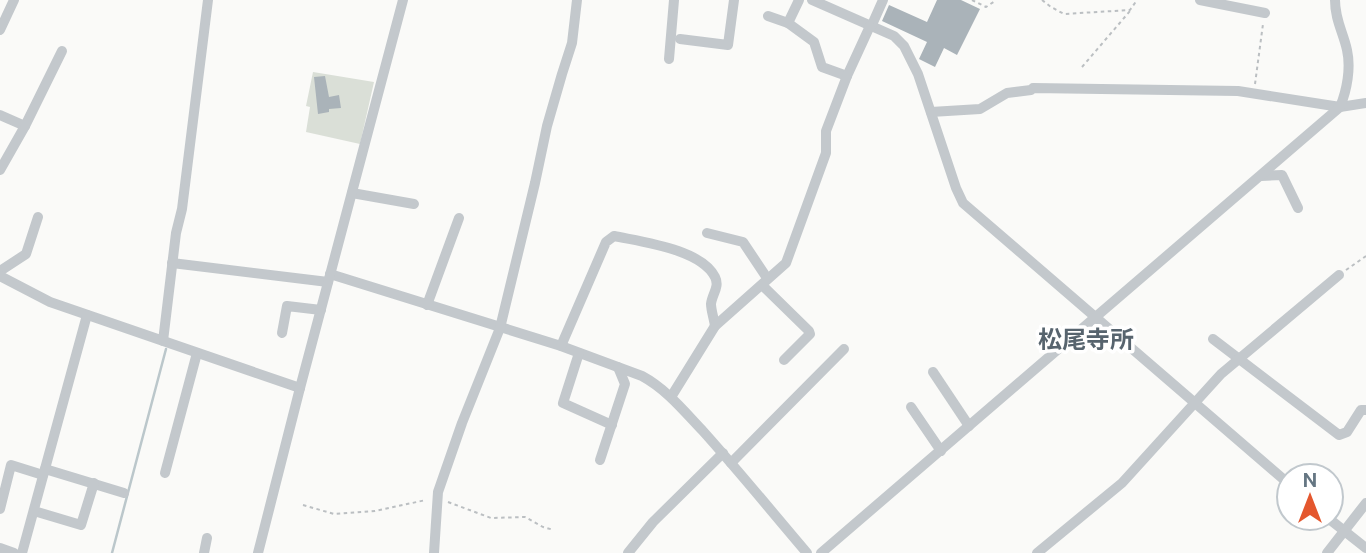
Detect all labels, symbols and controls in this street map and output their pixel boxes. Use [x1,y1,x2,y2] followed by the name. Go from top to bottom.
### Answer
[1038,325,1134,353] district label: 松尾寺所
[1275,462,1345,532] north arrow
[1303,469,1317,491] text: N

